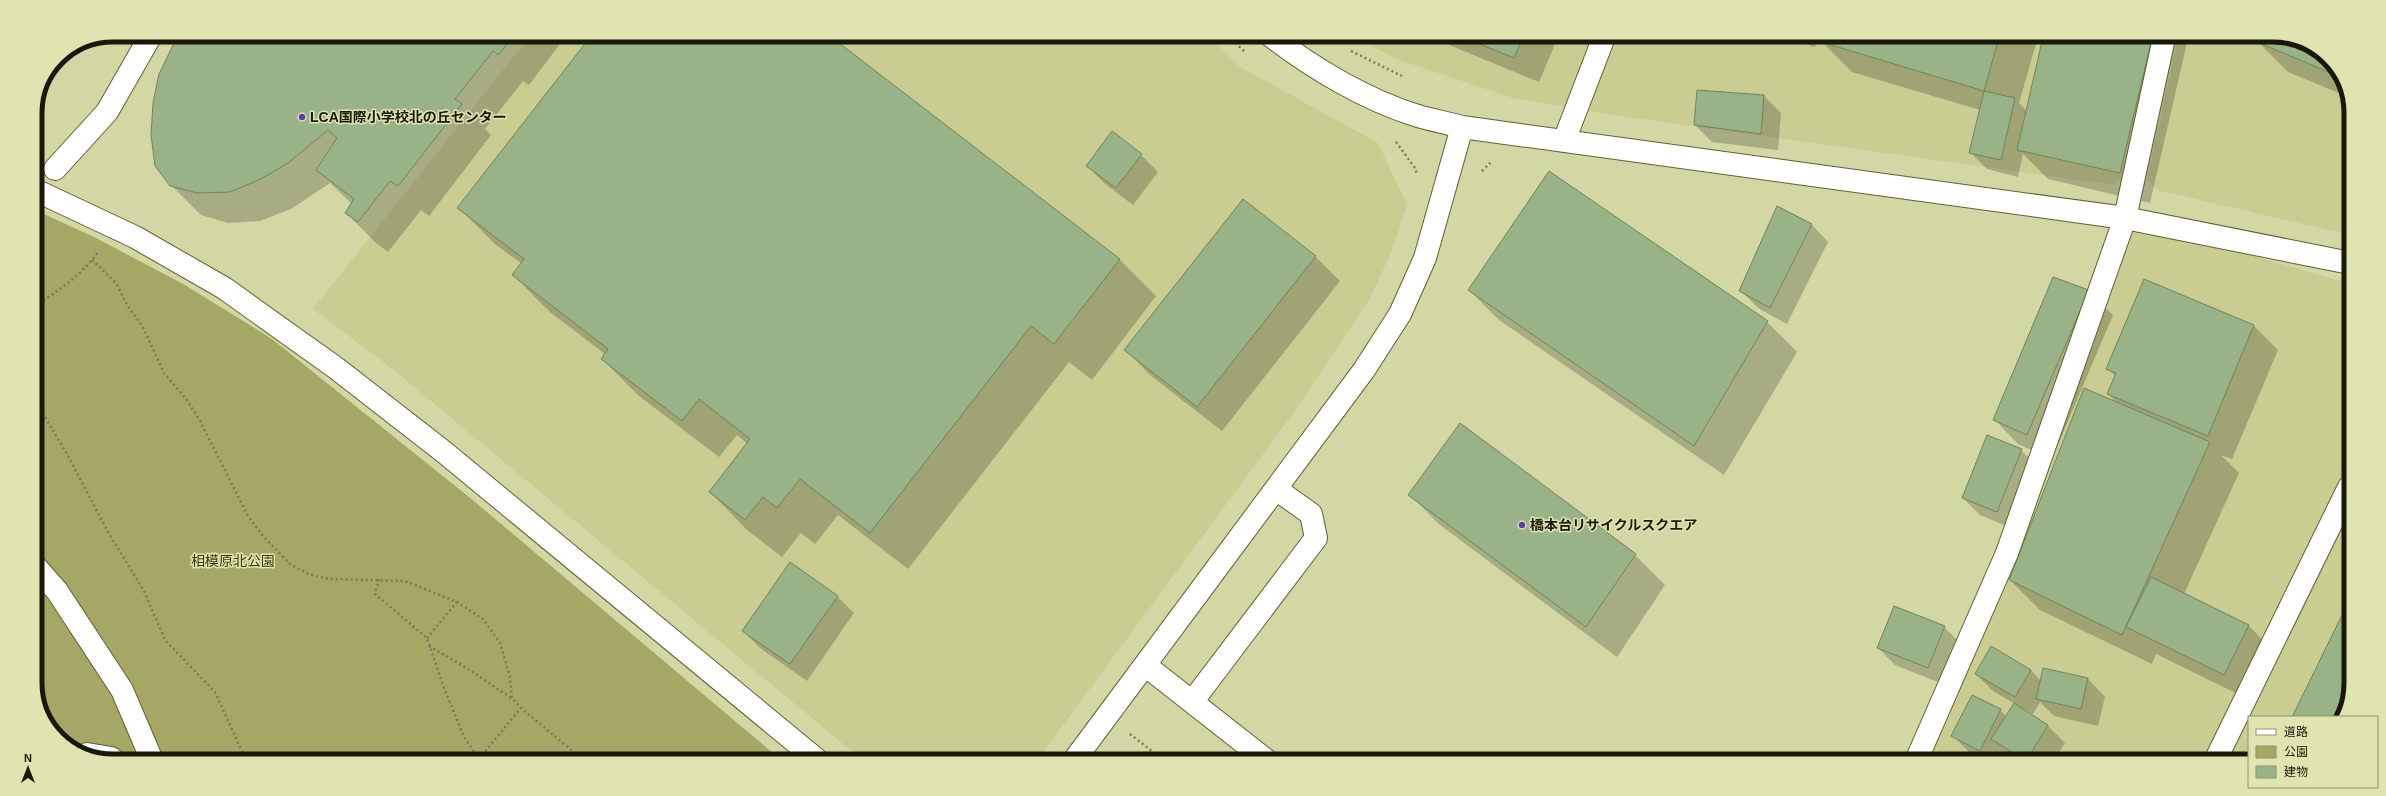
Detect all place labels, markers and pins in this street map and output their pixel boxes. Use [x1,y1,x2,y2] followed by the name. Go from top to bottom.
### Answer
[310,109,507,125] place label: LCA国際小学校北の丘センター
[297,112,307,122] marker: LCA国際小学校北の丘センター
[1530,517,1697,533] place label: 橋本台リサイクルスクエア
[1517,520,1527,530] marker: 橋本台リサイクルスクエア

